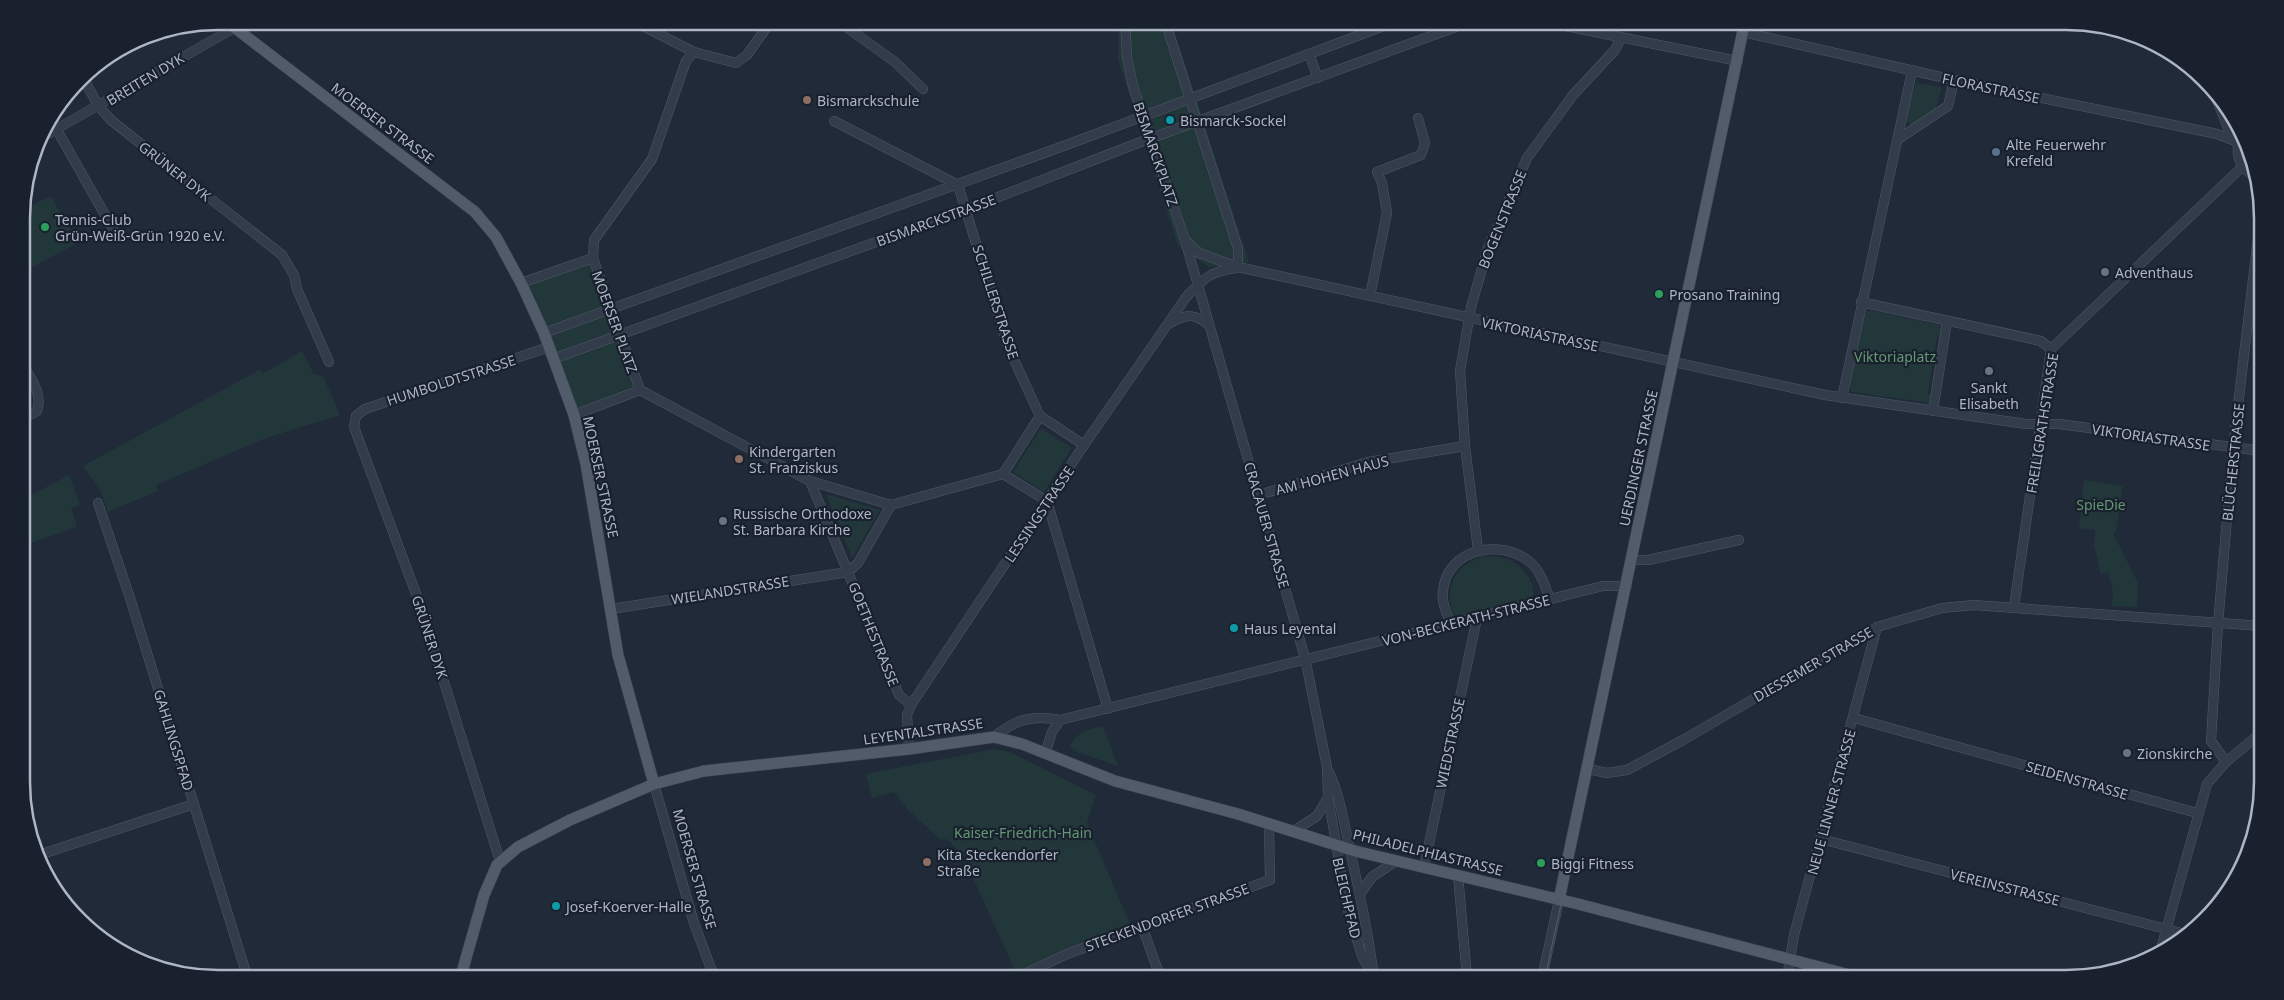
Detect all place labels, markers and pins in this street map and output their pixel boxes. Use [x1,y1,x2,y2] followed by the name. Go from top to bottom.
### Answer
[817,91,919,110] place label: Bismarckschule
[801,94,813,106] marker: Bismarckschule
[1180,111,1286,130] place label: Bismarck-Sockel
[1164,114,1176,126] marker: Bismarck-Sockel
[2006,135,2106,170] place label: Alte Feuerwehr Krefeld
[1990,146,2002,158] marker: Alte Feuerwehr Krefeld
[55,210,225,245] place label: Tennis-Club Grün-Weiß-Grün 1920 e.V.
[39,221,51,233] marker: Tennis-Club Grün-Weiß-Grün 1920 e.V.
[2115,263,2193,282] place label: Adventhaus
[2099,266,2111,278] marker: Adventhaus
[1669,285,1780,304] place label: Prosano Training
[1653,288,1665,300] marker: Prosano Training
[1983,365,1995,377] marker: Sankt Elisabeth
[1959,378,2019,413] place label: Sankt Elisabeth
[749,442,838,477] place label: Kindergarten St. Franziskus
[733,453,745,465] marker: Kindergarten St. Franziskus
[733,504,872,539] place label: Russische Orthodoxe St. Barbara Kirche
[717,515,729,527] marker: Russische Orthodoxe St. Barbara Kirche
[1244,619,1336,638] place label: Haus Leyental
[1228,622,1240,634] marker: Haus Leyental
[2137,744,2212,763] place label: Zionskirche
[2121,747,2133,759] marker: Zionskirche
[937,845,1059,880] place label: Kita Steckendorfer Straße
[1551,854,1634,873] place label: Biggi Fitness
[921,856,933,868] marker: Kita Steckendorfer Straße
[1535,857,1547,869] marker: Biggi Fitness
[564,897,692,916] place label: Josef-Koerver-Halle
[550,900,562,912] marker: Josef-Koerver-Halle

